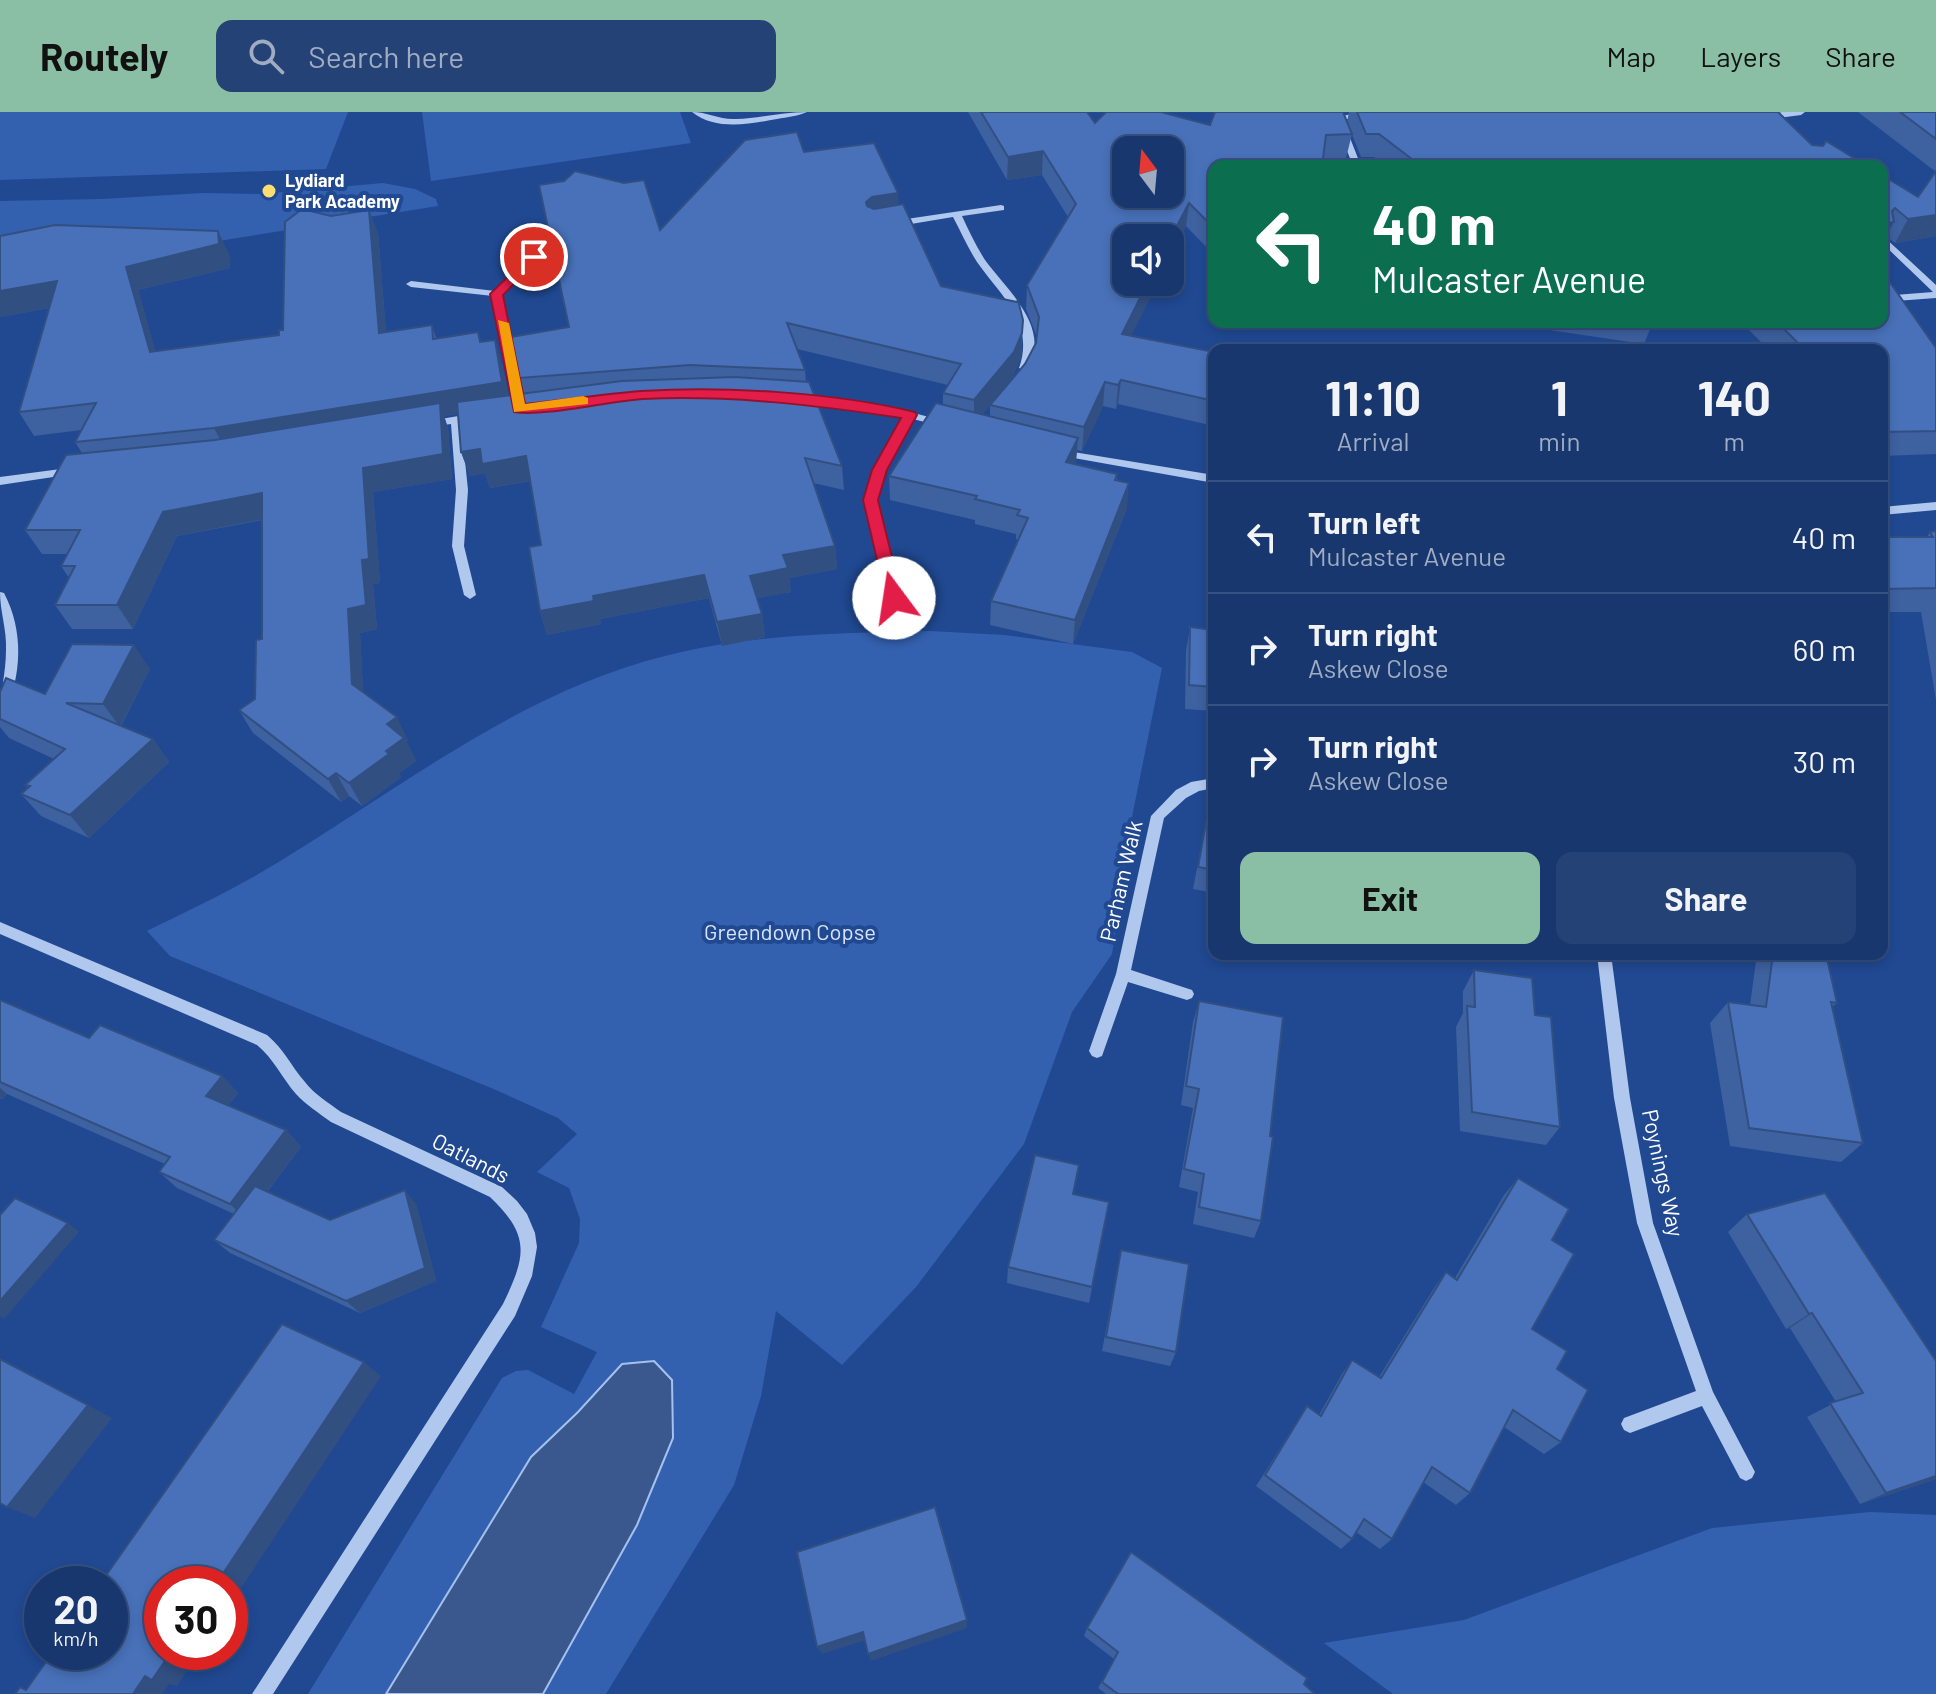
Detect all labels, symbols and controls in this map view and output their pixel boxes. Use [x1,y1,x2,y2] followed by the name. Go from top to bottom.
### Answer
[216,20,776,92] search box
[40,33,168,79] text: Routely
[244,34,288,78] icon: search
[308,38,464,74] text: Search here
[1606,39,1656,73] text: Map
[1700,39,1781,73] text: Layers
[1825,39,1896,73] text: Share
[1112,136,1184,208] north arrow
[1112,136,1184,296] map controls
[285,169,400,212] place label: Lydiard Park Academy
[260,182,278,200] marker: Lydiard Park Academy
[1372,189,1496,256] text: 40 m
[1240,192,1344,296] icon: left
[500,223,568,291] pin
[1112,224,1184,296] button: sound
[512,235,556,279] icon: arrive
[1372,257,1646,300] text: Mulcaster Avenue
[1325,368,1421,426] text: 11:10
[1551,368,1568,426] text: 1
[1698,368,1771,426] text: 140
[1337,425,1409,456] text: Arrival
[1538,425,1580,456] text: min
[1723,425,1745,456] text: m
[1308,504,1421,540] text: Turn left
[1240,515,1284,559] icon: left
[1792,519,1856,555] text: 40 m
[1308,540,1506,571] text: Mulcaster Avenue
[852,556,936,640] position arrow
[1308,616,1438,652] text: Turn right
[1240,627,1284,671] icon: right
[1793,631,1856,667] text: 60 m
[1308,652,1449,683] text: Askew Close
[1308,728,1438,764] text: Turn right
[1240,739,1284,783] icon: right
[1793,743,1856,779] text: 30 m
[1308,764,1449,795] text: Askew Close
[1093,818,1147,944] street label: Parham Walk
[1240,852,1540,944] button: Exit
[1556,852,1856,944] button: Share
[704,918,876,944] park label: Greendown Copse
[1638,1107,1690,1239] street label: Poynings Way
[428,1127,514,1188] street label: Oatlands
[144,1566,248,1670] speed limit sign: 30
[53,1584,99,1632] text: 20
[53,1626,99,1650] text: km/h

